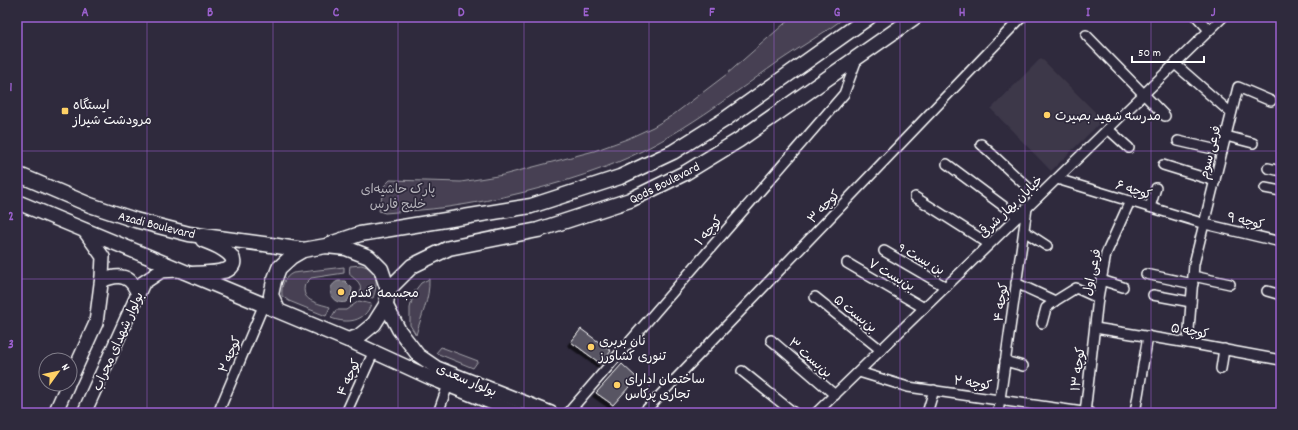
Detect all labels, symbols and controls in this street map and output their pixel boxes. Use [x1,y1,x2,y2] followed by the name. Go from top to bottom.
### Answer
[81,4,89,23] text: A
[207,4,213,23] text: B
[333,4,340,23] text: C
[458,4,465,23] text: D
[583,4,590,23] text: E
[709,4,715,23] text: F
[834,4,841,23] text: G
[959,4,966,23] text: H
[1086,4,1091,23] text: I
[1211,4,1216,23] text: J
[1132,38,1204,64] scale bar
[1138,45,1161,62] text: 50 m
[10,79,13,98] text: 1
[72,97,152,131] place label: ایستگاه مرودشت شیراز
[60,106,70,116] marker: ایستگاه مرودشت شیراز
[1055,108,1161,127] place label: مدرسه شهید بصیرت
[1042,110,1052,120] marker: مدرسه شهید بصیرت
[1196,124,1227,181] street label: فرعی سوم
[627,158,704,210] street label: Qods Boulevard
[974,171,1048,244] street label: خیابان بهار شرقی
[1113,177,1154,206] street label: کوچه ۶
[361,181,435,215] park label: پارک حاشیه‌ای خلیج فارس
[804,186,846,229] street label: کوچه ۳
[8,208,14,227] text: 2
[116,208,197,245] street label: Azadi Boulevard
[1225,209,1266,236] street label: کوچه ۹
[691,212,729,251] street label: کوچه ۱
[894,239,948,281] street label: بن بست 9
[1079,247,1108,298] street label: فرعی اول
[864,255,918,297] street label: بن‌بست ۷
[990,281,1015,323] street label: کوچه ۴
[349,285,419,304] place label: مجسمه گندم
[336,287,346,297] marker: مجسمه گندم
[89,289,150,395] street label: بولوار شهدای محراب
[829,291,880,338] street label: بن‌بست ۵
[1169,320,1211,345] street label: کوچه ۵
[215,333,248,376] street label: کوچه ۲
[598,333,666,367] place label: نان بربری تنوری کشاورز
[783,334,836,383] street label: بن‌بست ۳
[8,336,14,355] text: 3
[586,342,596,352] marker: نان بربری تنوری کشاورز
[1067,345,1092,393] street label: کوچه ۱۳
[38,352,78,392] north arrow
[334,356,367,400] street label: کوچه ۴
[433,360,499,403] street label: بولوار سعدی
[57,361,73,375] text: N
[625,371,705,405] place label: ساختمان ادارای تجاری پرکاس
[952,372,993,397] street label: کوچه ۲
[612,380,622,390] marker: ساختمان ادارای تجاری پرکاس

